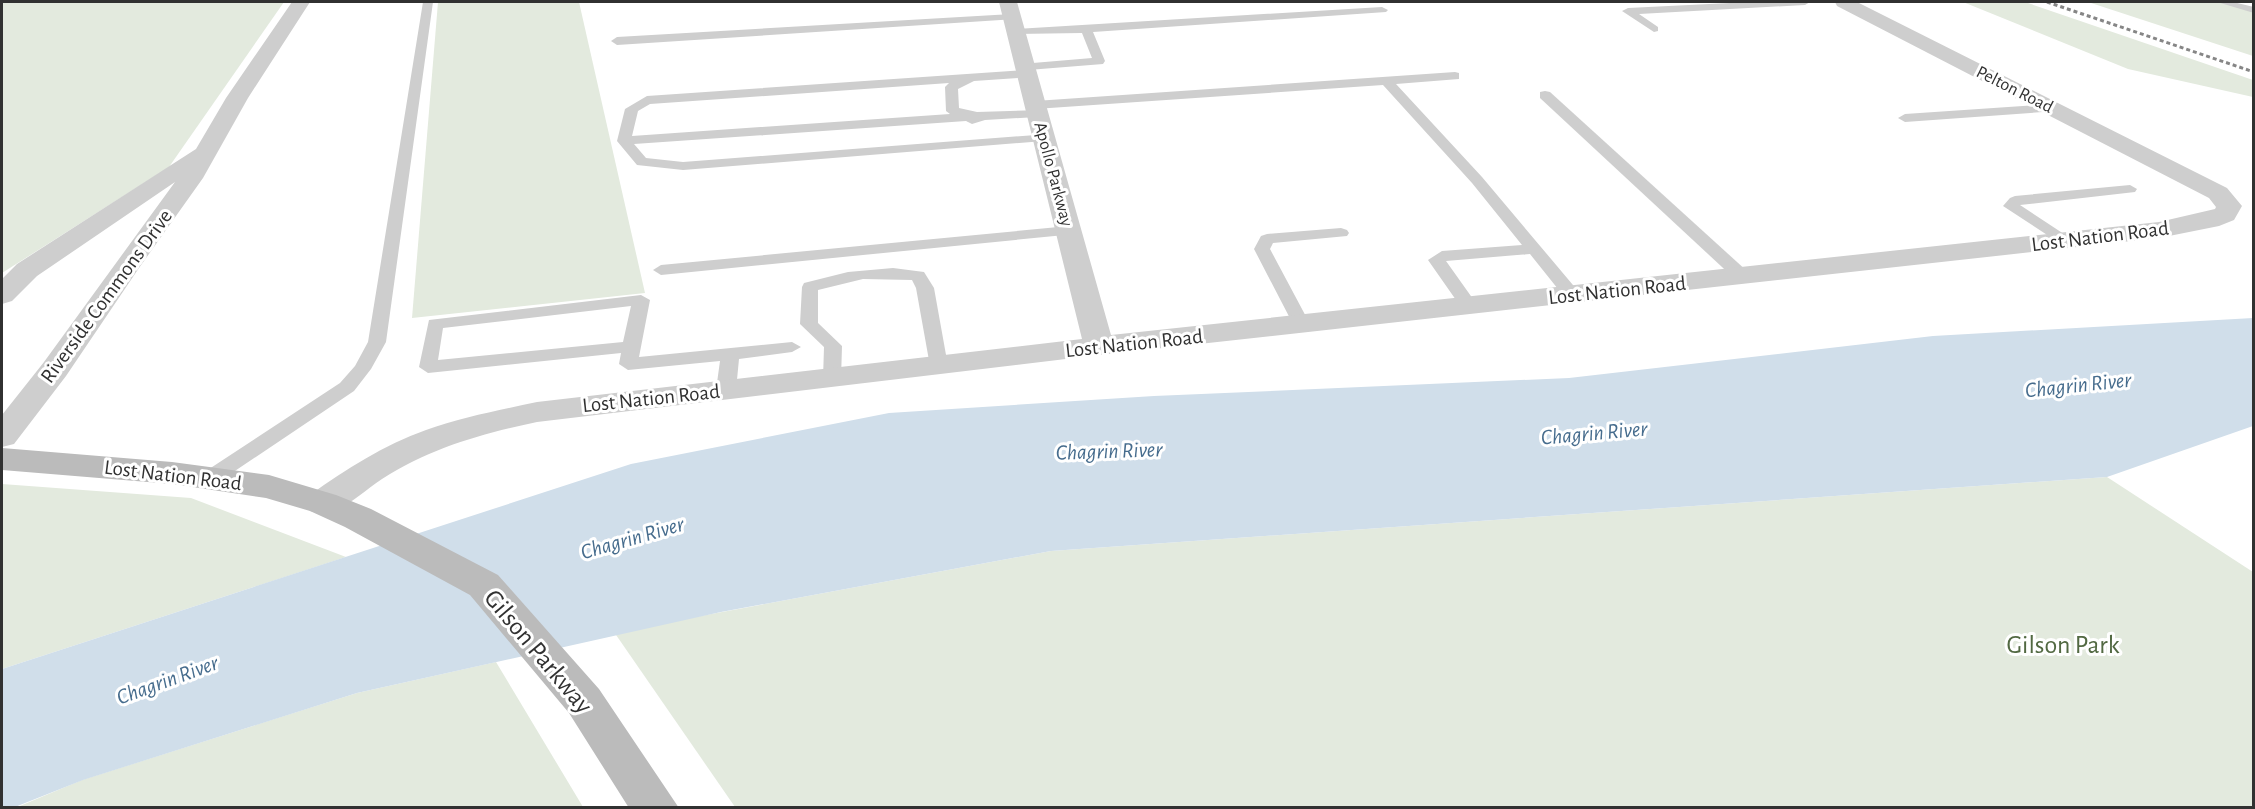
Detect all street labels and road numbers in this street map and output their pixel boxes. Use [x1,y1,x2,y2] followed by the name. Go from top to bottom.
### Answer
[1973,63,2056,117] street label: Pelton Road
[1030,120,1076,229] street label: Apollo Parkway
[37,206,176,387] street label: Riverside Commons Drive
[2030,218,2170,255] street label: Lost Nation Road
[1547,273,1687,308] street label: Lost Nation Road
[1064,326,1204,361] street label: Lost Nation Road
[581,381,721,416] street label: Lost Nation Road
[103,457,243,494] street label: Lost Nation Road
[479,585,597,719] street label: Gilson Parkway

